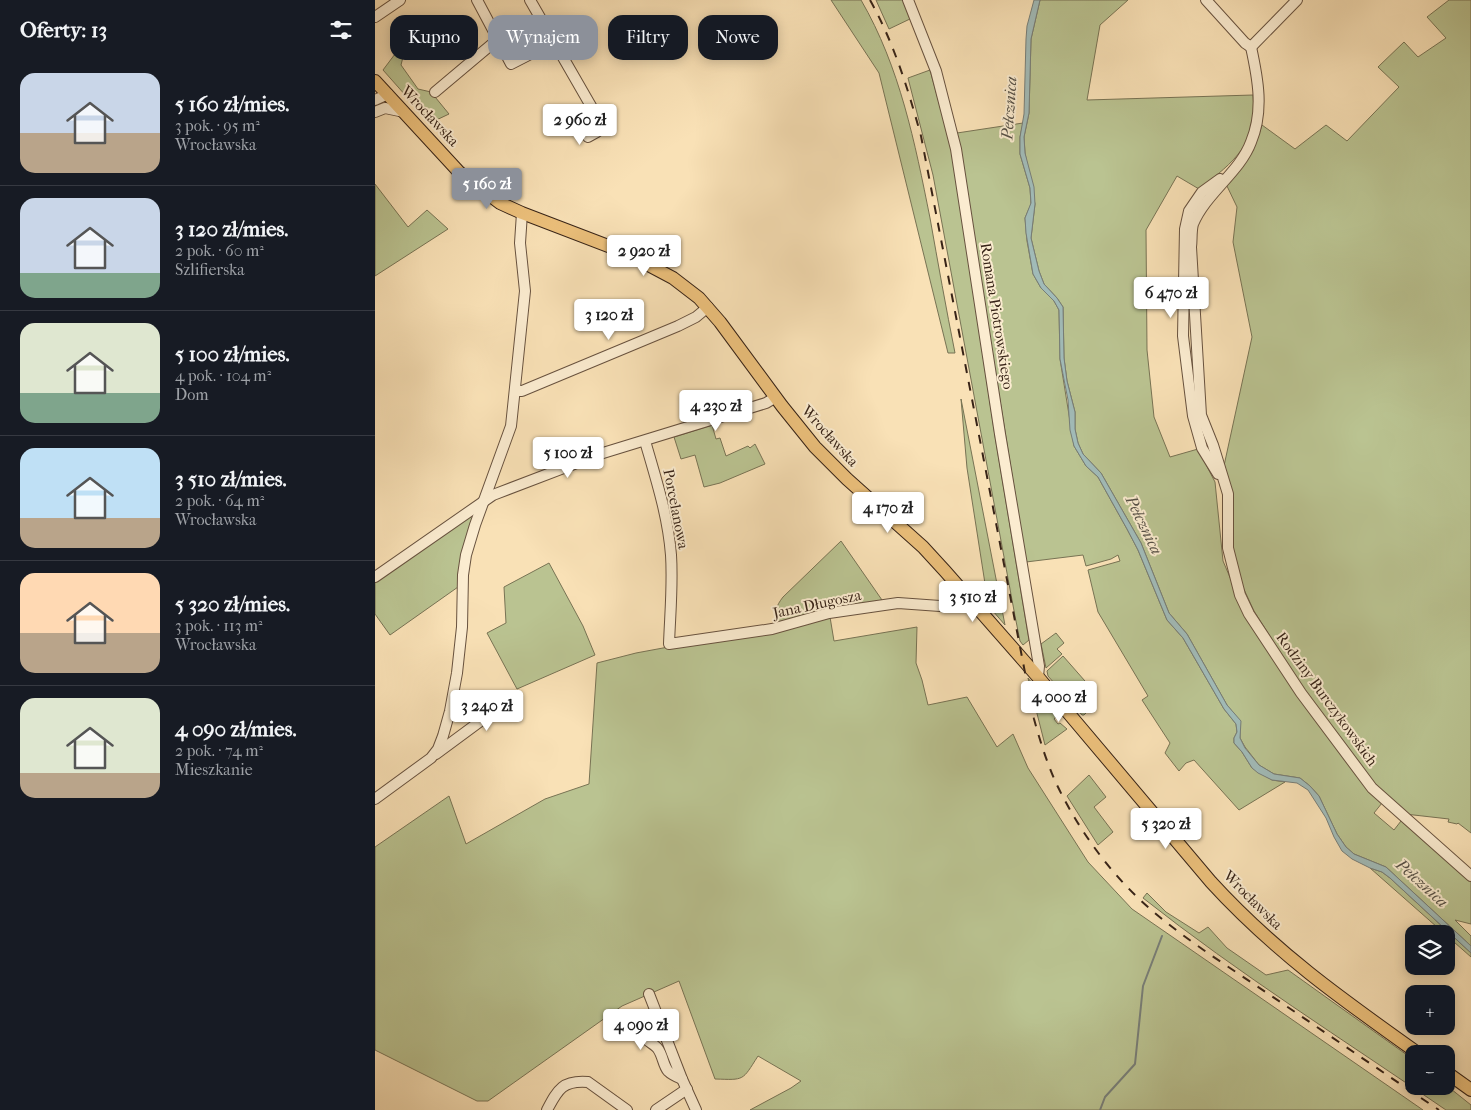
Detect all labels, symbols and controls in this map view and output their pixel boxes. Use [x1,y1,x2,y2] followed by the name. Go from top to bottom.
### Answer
[390,15,478,60] chip: Kupno
[488,15,598,60] chip: Wynajem
[608,15,688,60] chip: Filtry
[698,15,778,60] chip: Nowe
[327,16,355,44] icon: filters
[20,18,107,42] text: Oferty: 13
[997,76,1021,141] water label: Pełcznica
[397,81,463,151] street label: Wrocławska
[175,92,289,116] text: 5 160 zł/mies.
[60,93,120,153] icon: home
[528,104,632,146] pin: 2 960 zł
[554,110,606,129] text: 2 960 zł
[175,116,260,135] text: 3 pok. · 95 m²
[175,135,256,154] text: Wrocławska
[435,168,539,210] pin: 5 160 zł
[463,174,511,193] text: 5 160 zł
[175,217,288,241] text: 3 120 zł/mies.
[60,218,120,278] icon: home
[592,234,696,277] pin: 2 920 zł
[175,241,264,260] text: 2 pok. · 60 m²
[618,241,670,260] text: 2 920 zł
[977,241,1018,391] street label: Romana Piotrowskiego
[175,260,245,279] text: Szlifierska
[1119,276,1223,319] pin: 6 470 zł
[1145,283,1197,302] text: 6 470 zł
[557,298,661,341] pin: 3 120 zł
[585,305,633,324] text: 3 120 zł
[175,342,290,366] text: 5 100 zł/mies.
[60,343,120,403] icon: home
[175,366,271,385] text: 4 pok. · 104 m²
[175,385,209,404] text: Dom
[664,390,768,432] pin: 4 230 zł
[690,396,742,415] text: 4 230 zł
[797,401,863,471] street label: Wrocławska
[516,436,620,479] pin: 5 100 zł
[544,443,592,462] text: 5 100 zł
[175,467,287,491] text: 3 510 zł/mies.
[659,467,693,552] street label: Porcelanowa
[60,468,120,528] icon: home
[175,491,264,510] text: 2 pok. · 64 m²
[1121,491,1166,558] water label: Pełcznica
[836,492,940,534] pin: 4 170 zł
[863,498,913,517] text: 4 170 zł
[175,510,256,529] text: Wrocławska
[921,580,1025,623] pin: 3 510 zł
[770,586,864,622] street label: Jana Długosza
[950,587,996,606] text: 3 510 zł
[175,592,290,616] text: 5 320 zł/mies.
[60,593,120,653] icon: home
[175,616,263,635] text: 3 pok. · 113 m²
[1272,629,1382,770] street label: Rodziny Burczykowskich
[175,635,256,654] text: Wrocławska
[1007,680,1111,723] pin: 4 000 zł
[1032,687,1086,706] text: 4 000 zł
[435,690,539,732] pin: 3 240 zł
[461,696,513,715] text: 3 240 zł
[175,717,297,741] text: 4 090 zł/mies.
[60,718,120,778] icon: home
[175,741,263,760] text: 2 pok. · 74 m²
[175,760,253,779] text: Mieszkanie
[1114,808,1218,850] pin: 5 320 zł
[1142,814,1190,833] text: 5 320 zł
[1391,854,1452,911] water label: Pełcznica
[1219,866,1287,934] street label: Wrocławska
[1405,925,1455,1095] map controls
[1405,925,1455,975] button: layers
[1405,985,1455,1035] button: +
[589,1008,693,1051] pin: 4 090 zł
[614,1015,668,1034] text: 4 090 zł
[1405,1045,1455,1095] button: −

